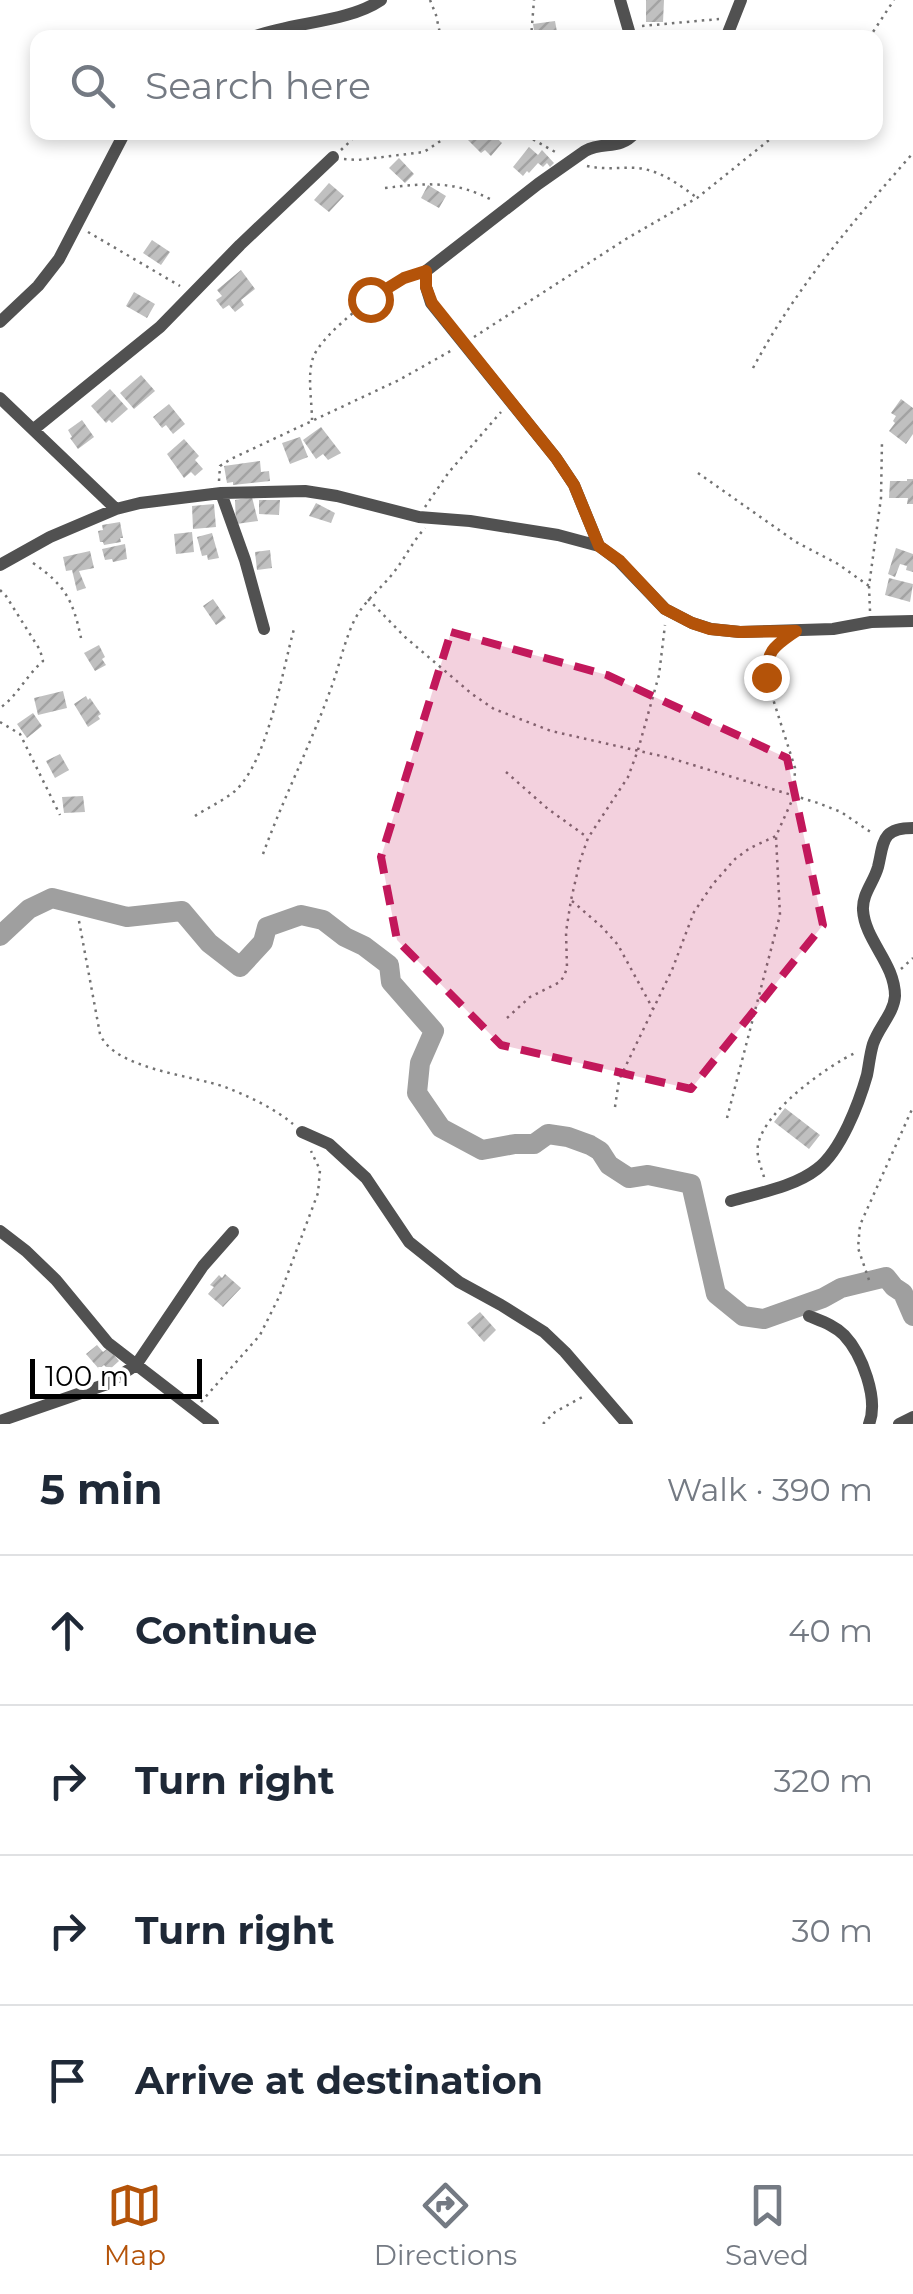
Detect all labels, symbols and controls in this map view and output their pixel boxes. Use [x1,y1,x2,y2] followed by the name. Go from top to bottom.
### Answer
[30,30,883,140] search box
[65,58,120,113] icon: search
[145,62,371,109] text: Search here
[348,277,394,323] route start
[744,655,790,701] route end
[30,1354,202,1398] scale bar
[45,1359,129,1393] text: 100 m
[40,1463,163,1515] text: 5 min
[667,1470,873,1509] text: Walk · 390 m
[40,1603,95,1658] icon: ahead
[135,1607,317,1654] text: Continue
[788,1611,873,1650] text: 40 m
[40,1753,95,1808] icon: right
[135,1757,334,1804] text: Turn right
[773,1761,873,1800] text: 320 m
[40,1903,95,1958] icon: right
[135,1907,334,1954] text: Turn right
[791,1911,873,1950] text: 30 m
[40,2053,95,2108] icon: arrive
[135,2057,543,2104] text: Arrive at destination
[104,2178,166,2272] tab: Map
[374,2178,517,2272] tab: Directions
[725,2178,809,2272] tab: Saved

